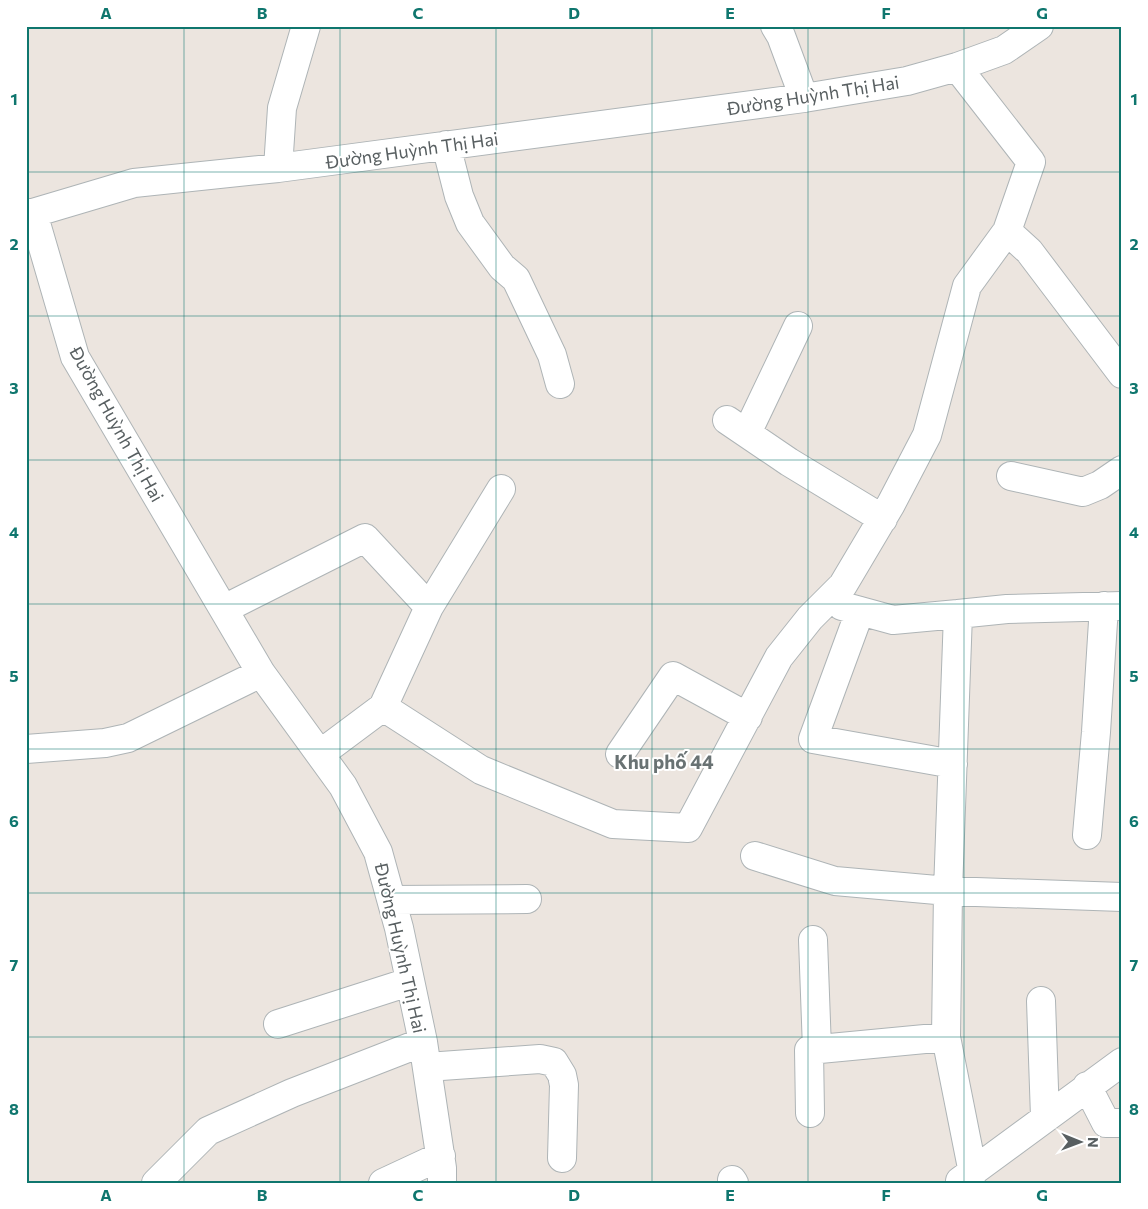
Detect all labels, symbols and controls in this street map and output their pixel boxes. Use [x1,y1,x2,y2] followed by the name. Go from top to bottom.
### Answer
[100,3,112,22] text: A
[257,3,268,22] text: B
[413,3,424,22] text: C
[568,3,580,22] text: D
[725,3,735,22] text: E
[881,3,891,22] text: F
[1036,3,1048,22] text: G
[724,71,901,120] street label: Đường Huỳnh Thị Hai
[10,89,18,108] text: 1
[1130,89,1138,108] text: 1
[323,127,500,173] street label: Đường Huỳnh Thị Hai
[9,234,19,253] text: 2
[1129,234,1139,253] text: 2
[65,342,169,505] street label: Đường Huỳnh Thị Hai
[9,378,19,397] text: 3
[1129,378,1139,397] text: 3
[9,522,19,541] text: 4
[1129,522,1139,541] text: 4
[9,666,19,685] text: 5
[1129,666,1139,685] text: 5
[614,750,714,773] district label: Khu phố 44
[9,811,19,830] text: 6
[1129,811,1139,830] text: 6
[370,860,431,1035] street label: Đường Huỳnh Thị Hai
[10,955,19,974] text: 7
[1130,955,1139,974] text: 7
[9,1099,19,1118] text: 8
[1129,1099,1139,1118] text: 8
[1056,1116,1106,1166] north arrow
[1085,1137,1102,1148] text: N
[100,1185,112,1204] text: A
[257,1185,268,1204] text: B
[413,1185,424,1204] text: C
[568,1185,580,1204] text: D
[725,1185,735,1204] text: E
[881,1185,891,1204] text: F
[1036,1185,1048,1204] text: G

